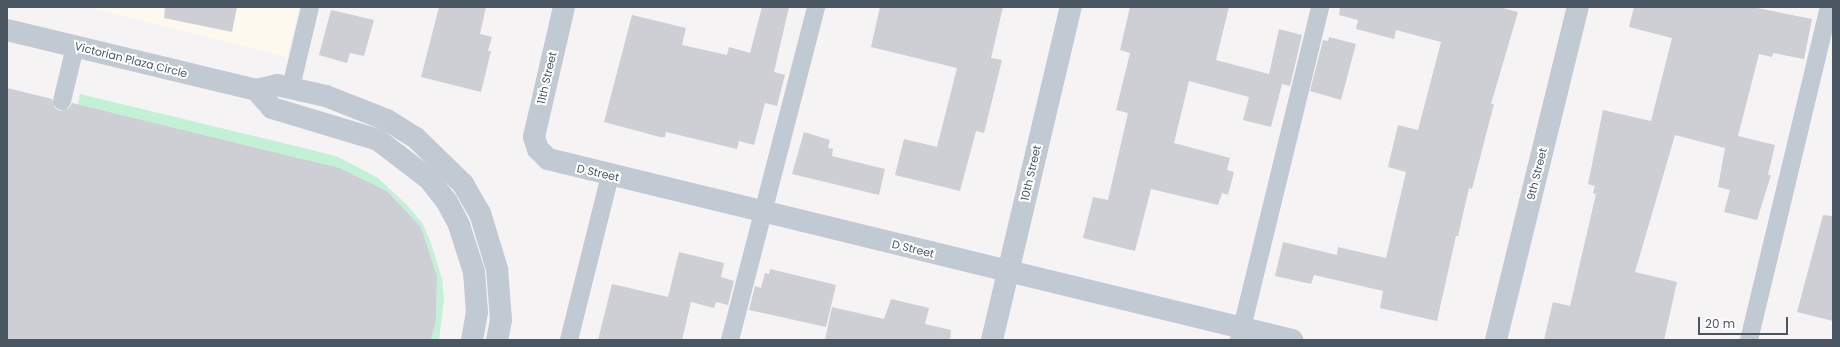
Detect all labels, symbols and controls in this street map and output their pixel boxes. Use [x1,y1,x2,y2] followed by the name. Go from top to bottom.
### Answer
[73,40,189,80] street label: Victorian Plaza Circle
[535,51,559,105] street label: 11th Street
[1018,144,1044,202] street label: 10th Street
[1524,147,1550,201] street label: 9th Street
[576,162,620,184] street label: D Street
[891,237,935,261] street label: D Street
[1700,309,1790,335] scale bar
[1705,315,1735,332] text: 20 m

